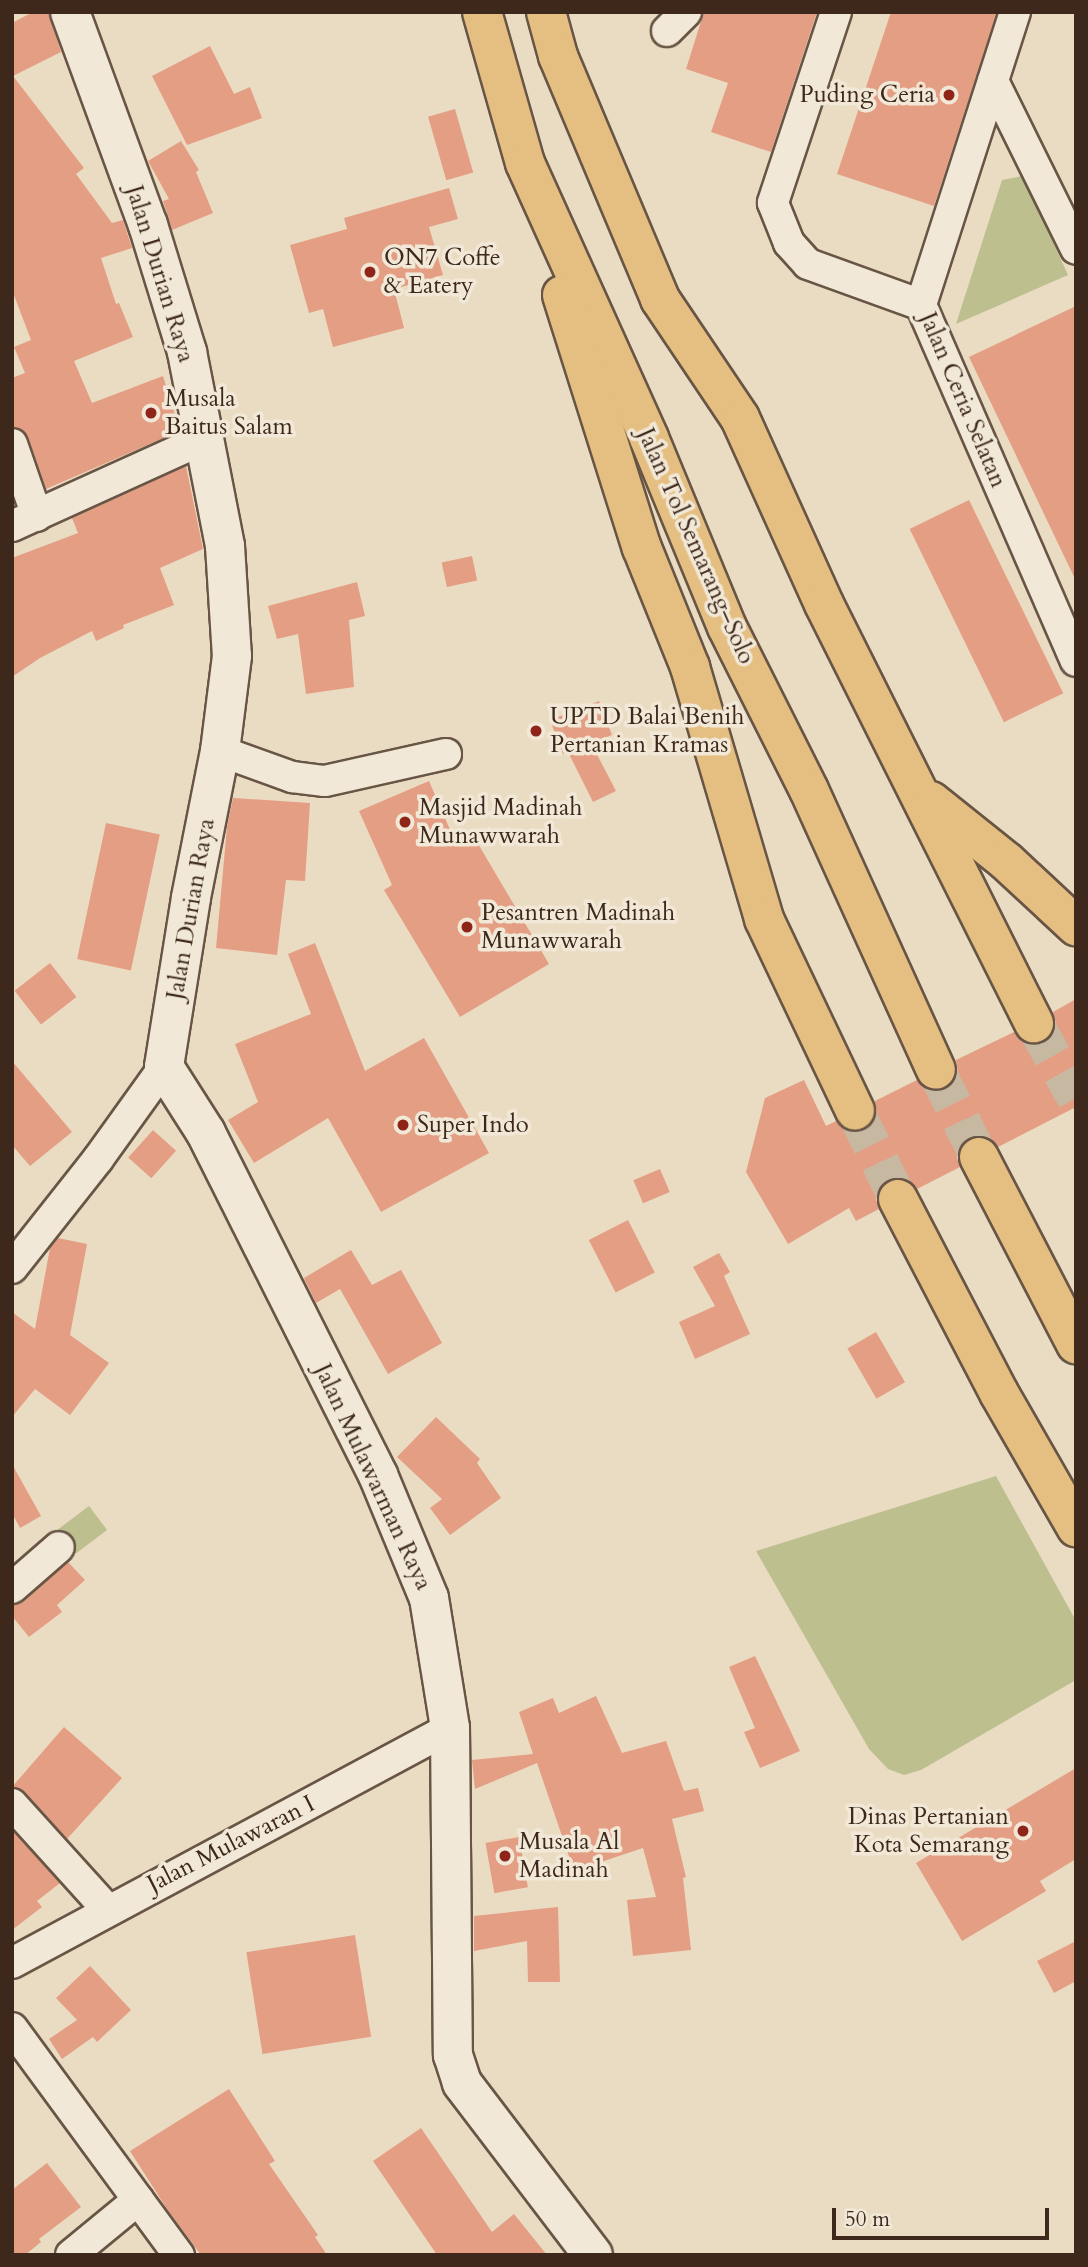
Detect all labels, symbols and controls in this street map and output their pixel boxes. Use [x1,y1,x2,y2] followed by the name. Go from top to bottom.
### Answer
[799,81,935,109] place label: Puding Ceria
[941,87,957,103] marker: Puding Ceria
[119,182,201,366] street label: Jalan Durian Raya
[384,244,501,300] place label: ON7 Coffe & Eatery
[362,264,378,280] marker: ON7 Coffe & Eatery
[913,308,1013,492] street label: Jalan Ceria Selatan
[165,385,293,441] place label: Musala Baitus Salam
[143,405,159,421] marker: Musala Baitus Salam
[631,424,761,668] street label: Jalan Tol Semarang–Solo
[550,703,744,759] place label: UPTD Balai Benih Pertanian Kramas
[528,723,544,739] marker: UPTD Balai Benih Pertanian Kramas
[419,794,582,850] place label: Masjid Madinah Munawwarah
[397,814,413,830] marker: Masjid Madinah Munawwarah
[161,816,221,1002] street label: Jalan Durian Raya
[481,899,675,955] place label: Pesantren Madinah Munawwarah
[459,919,475,935] marker: Pesantren Madinah Munawwarah
[417,1111,529,1139] place label: Super Indo
[395,1117,411,1133] marker: Super Indo
[308,1359,438,1595] street label: Jalan Mulawarman Raya
[142,1789,320,1899] street label: Jalan Mulawaran I
[848,1803,1009,1859] place label: Dinas Pertanian Kota Semarang
[1015,1823,1031,1839] marker: Dinas Pertanian Kota Semarang
[519,1828,619,1884] place label: Musala Al Madinah
[497,1848,513,1864] marker: Musala Al Madinah
[836,2194,1053,2238] scale bar
[845,2205,890,2234] text: 50 m

